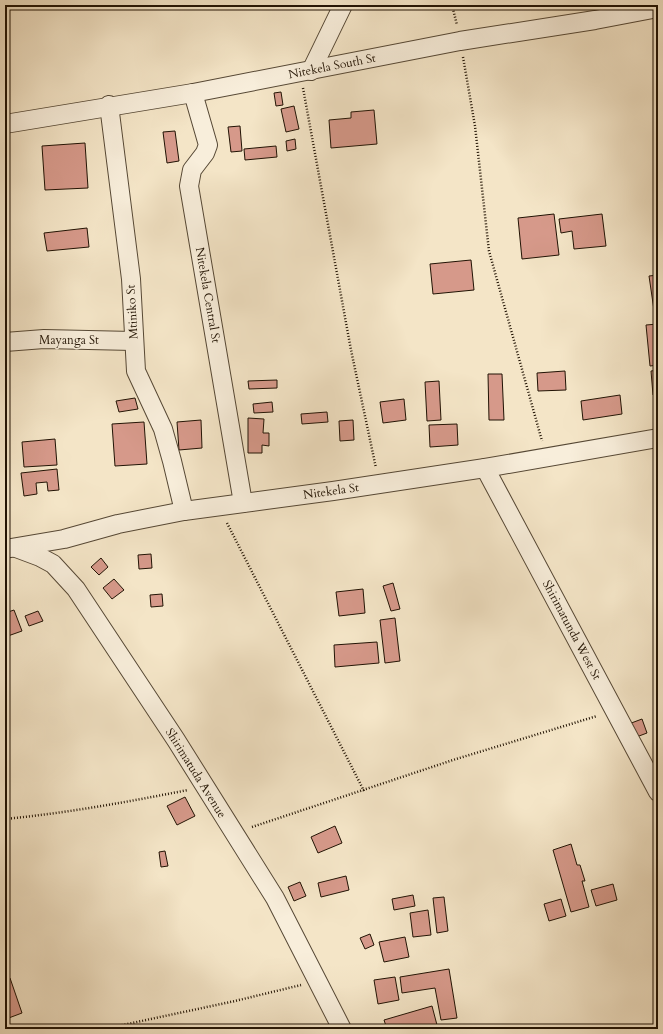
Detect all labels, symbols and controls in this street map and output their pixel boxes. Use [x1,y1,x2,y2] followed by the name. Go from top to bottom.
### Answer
[287,50,377,82] street label: Nitekela South St
[192,246,224,344] street label: Nitekela Central St
[123,284,141,340] street label: Mtiniko St
[39,332,99,348] street label: Mayanga St
[302,479,360,503] street label: Nitekela St
[539,577,605,683] street label: Shirimatunda West St
[162,725,230,821] street label: Shirimatuda Avenue

